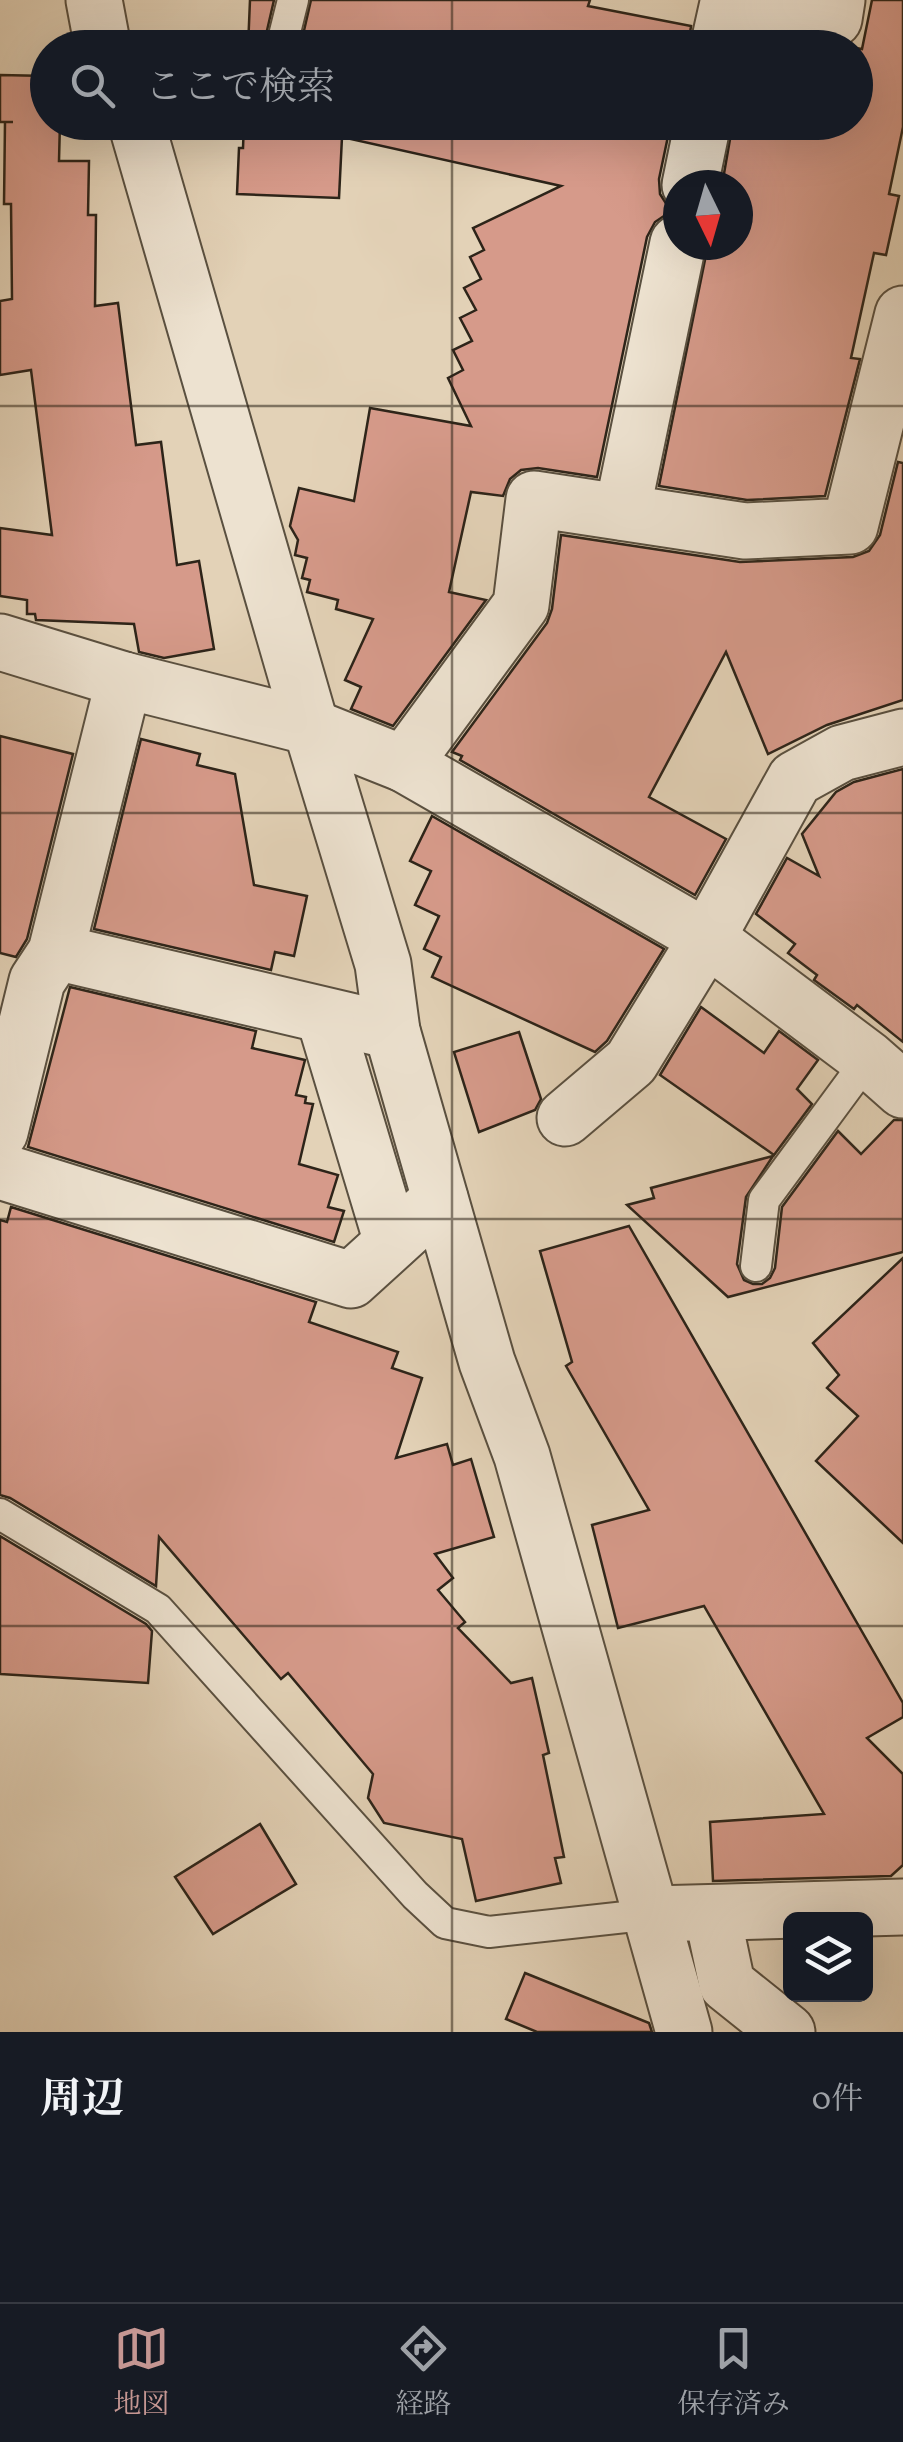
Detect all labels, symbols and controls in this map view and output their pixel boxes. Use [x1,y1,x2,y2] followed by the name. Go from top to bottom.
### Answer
[30,30,873,140] search box
[65,58,120,113] icon: search
[145,63,335,116] text: ここで検索
[663,170,753,260] north arrow
[783,1912,873,2002] map controls
[783,1912,873,2002] button: layers
[40,2072,124,2131] text: 周辺
[812,2079,863,2123] text: 0件
[113,2321,169,2425] tab: 地図
[395,2321,452,2425] tab: 経路
[678,2321,790,2425] tab: 保存済み

